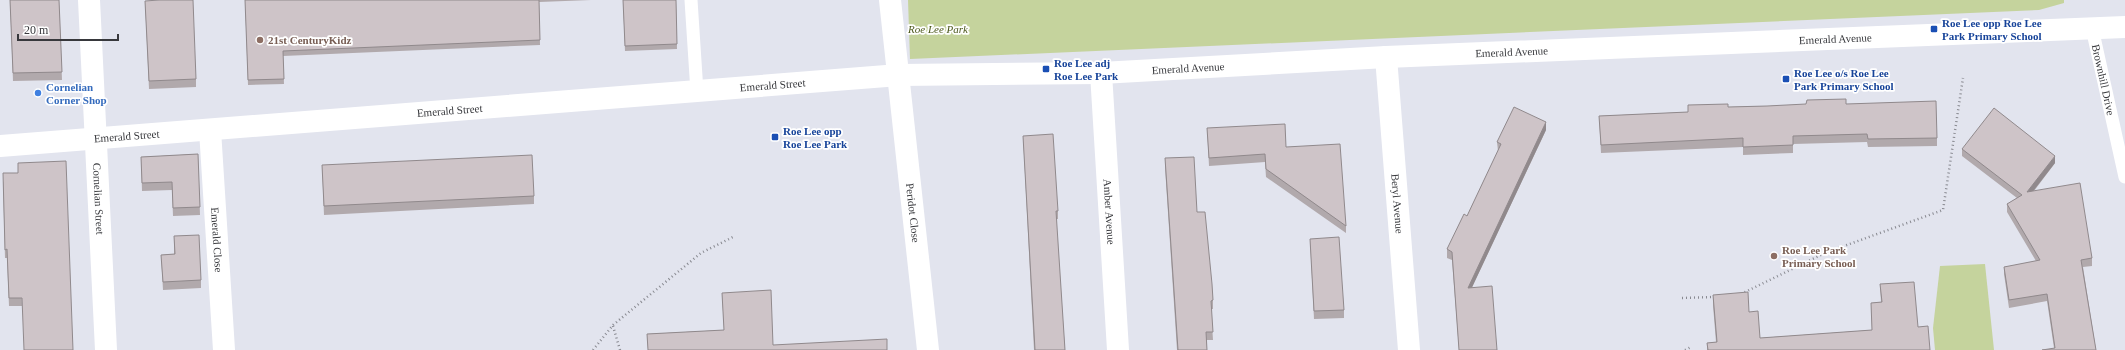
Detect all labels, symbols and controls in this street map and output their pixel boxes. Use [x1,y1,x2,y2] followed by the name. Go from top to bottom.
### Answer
[18,16,118,42] scale bar
[1942,17,2042,42] place label: Roe Lee opp Roe Lee Park Primary School
[24,23,49,37] text: 20 m
[907,23,969,35] park label: Roe Lee Park
[1929,24,1939,34] marker: Roe Lee opp Roe Lee Park Primary School
[1799,31,1872,46] street label: Emerald Avenue
[268,34,352,46] place label: 21st CenturyKidz
[255,35,265,45] marker: 21st CenturyKidz
[2090,43,2117,117] street label: Brownhill Drive
[1475,44,1548,59] street label: Emerald Avenue
[1054,57,1119,82] place label: Roe Lee adj Roe Lee Park
[1151,60,1225,76] street label: Emerald Avenue
[1041,64,1051,74] marker: Roe Lee adj Roe Lee Park
[1794,67,1894,92] place label: Roe Lee o/s Roe Lee Park Primary School
[1781,74,1791,84] marker: Roe Lee o/s Roe Lee Park Primary School
[739,76,806,94] street label: Emerald Street
[46,81,107,106] place label: Cornelian Corner Shop
[33,88,43,98] marker: Cornelian Corner Shop
[416,102,483,119] street label: Emerald Street
[783,125,848,150] place label: Roe Lee opp Roe Lee Park
[93,127,160,145] street label: Emerald Street
[770,132,780,142] marker: Roe Lee opp Roe Lee Park
[91,163,106,235] street label: Cornelian Street
[1389,173,1406,234] street label: Beryl Avenue
[1101,178,1118,245] street label: Amber Avenue
[904,182,922,243] street label: Peridot Close
[209,207,225,273] street label: Emerald Close
[1782,244,1856,269] place label: Roe Lee Park Primary School
[1769,251,1779,261] marker: Roe Lee Park Primary School

